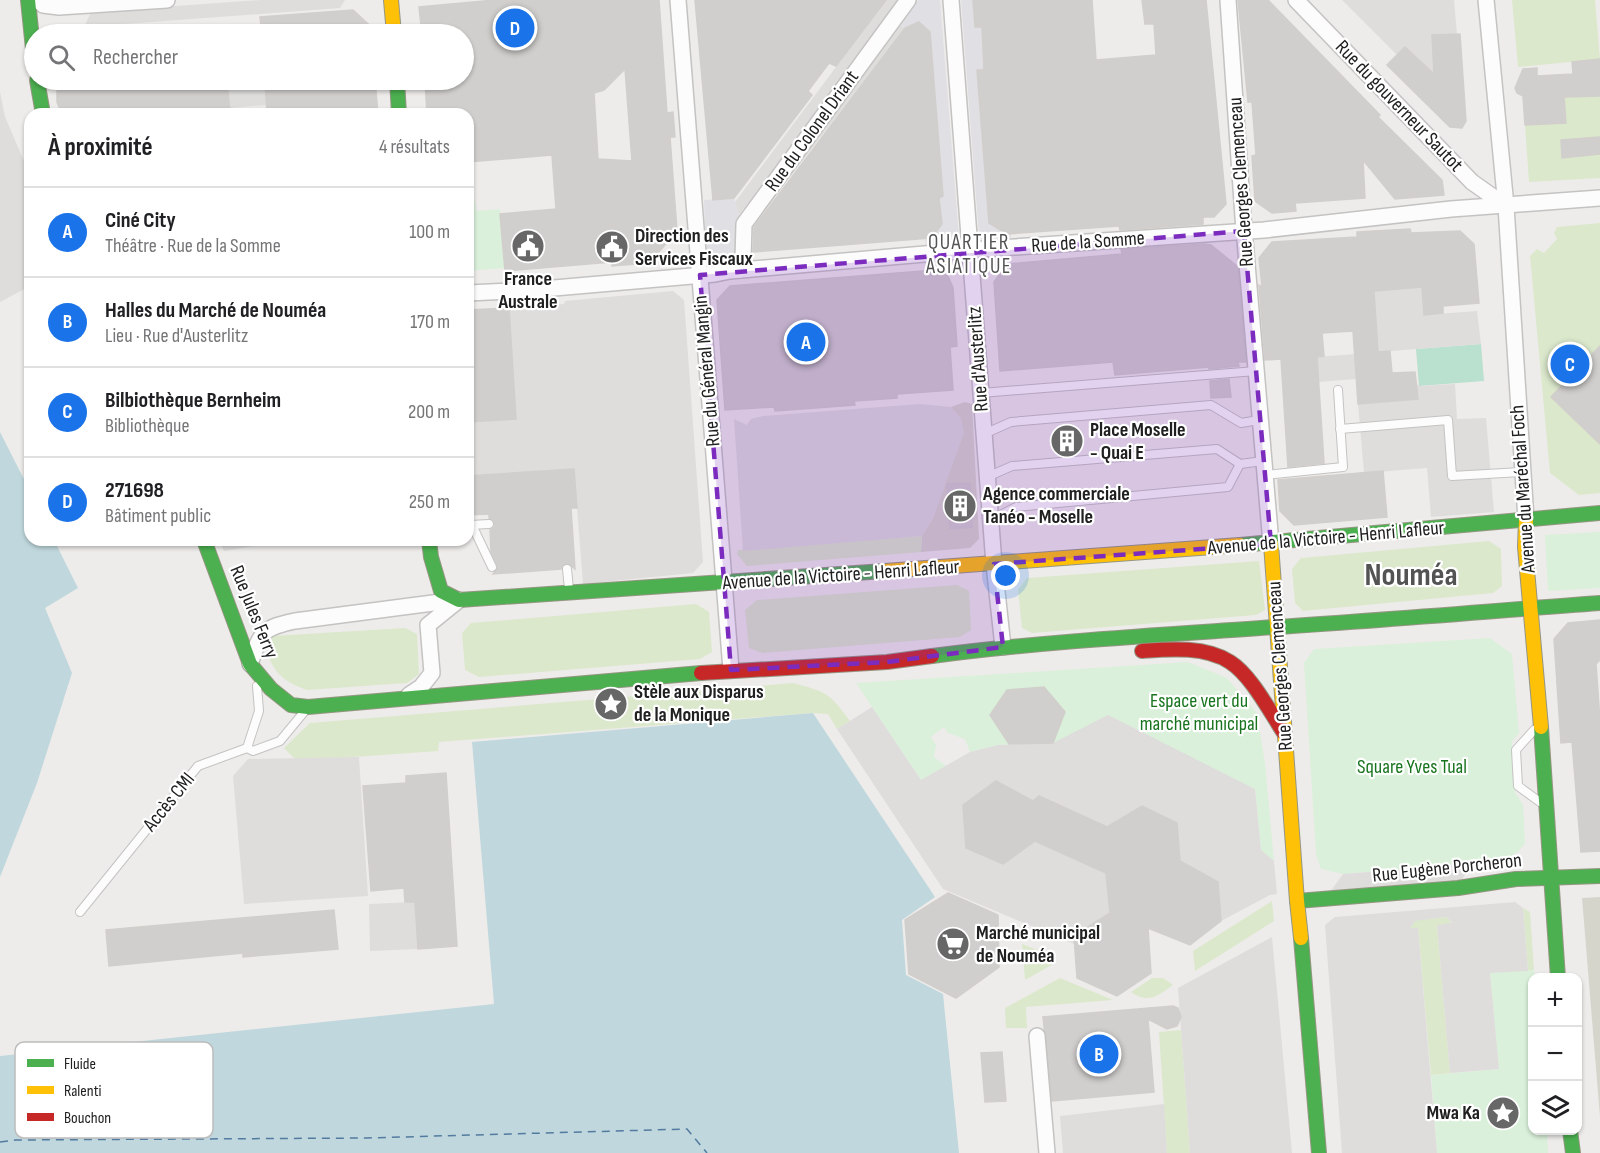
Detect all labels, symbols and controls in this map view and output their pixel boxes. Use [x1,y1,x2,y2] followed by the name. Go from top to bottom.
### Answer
[496,6,534,51] pin: D
[24,24,474,90] search box
[1330,35,1468,177] street label: Rue du gouverneur Sautot
[45,41,78,74] icon: search
[93,44,178,71] text: Rechercher
[760,66,864,196] street label: Rue du Colonel Driant
[1223,97,1259,267] street label: Rue Georges Clemenceau
[48,132,153,163] text: À proximité
[379,135,450,159] text: 4 résultats
[105,207,176,234] text: Ciné City
[63,220,72,244] text: A
[409,220,450,244] text: 100 m
[635,224,753,271] place label: Direction des Services Fiscaux
[1031,226,1145,258] street label: Rue de la Somme
[510,228,546,264] public building icon: France Australe
[594,229,630,265] public building icon: Direction des Services Fiscaux
[925,230,1012,279] district label: QUARTIER ASIATIQUE
[105,234,281,258] text: Théâtre · Rue de la Somme
[497,267,558,314] place label: France Australe
[688,294,726,448] street label: Rue du Général Mangin
[105,297,326,324] text: Halles du Marché de Nouméa
[962,306,994,412] street label: Rue d'Austerlitz
[63,310,72,334] text: B
[410,310,450,334] text: 170 m
[786,320,826,364] pin: A
[105,324,248,348] text: Lieu · Rue d'Austerlitz
[1550,342,1590,386] pin: C
[105,387,281,414] text: Bilbiothèque Bernheim
[62,400,73,424] text: C
[408,400,450,424] text: 200 m
[1505,404,1541,575] street label: Avenue du Maréchal Foch
[105,414,190,438] text: Bibliothèque
[1090,418,1186,465] place label: Place Moselle - Quai E
[1049,423,1085,459] building icon: Place Moselle - Quai E
[105,477,164,504] text: 271698
[982,482,1130,529] place label: Agence commerciale Tanéo - Moselle
[942,488,978,524] building icon: Agence commerciale Tanéo - Moselle
[62,490,73,514] text: D
[409,490,450,514] text: 250 m
[105,504,211,528] text: Bâtiment public
[1206,516,1446,560] street label: Avenue de la Victoire - Henri Lafleur
[721,555,960,595] street label: Avenue de la Victoire - Henri Lafleur
[1365,556,1458,595] district label: Nouméa
[991,561,1020,590] your location
[224,562,284,662] street label: Rue Jules Ferry
[1262,581,1298,751] street label: Rue Georges Clemenceau
[634,680,764,727] place label: Stèle aux Disparus de la Monique
[593,686,629,722] place icon: Stèle aux Disparus de la Monique
[1140,689,1258,736] park label: Espace vert du marché municipal
[1357,755,1467,779] park label: Square Yves Tual
[137,768,200,837] street label: Accès CMI
[1371,848,1523,888] street label: Rue Eugène Porcheron
[976,921,1100,968] place label: Marché municipal de Nouméa
[935,926,971,962] supermarket icon: Marché municipal de Nouméa
[1528,973,1582,1135] map controls
[1528,973,1582,1027] button: +
[1528,1027,1582,1081] button: −
[1080,1032,1118,1076] pin: B
[15,1042,213,1138] legend
[64,1055,96,1074] text: Fluide
[1528,1081,1582,1135] button: layers
[64,1082,102,1101] text: Ralenti
[1485,1095,1521,1131] place icon: Mwa Ka
[1426,1101,1480,1125] place label: Mwa Ka
[64,1109,111,1128] text: Bouchon

